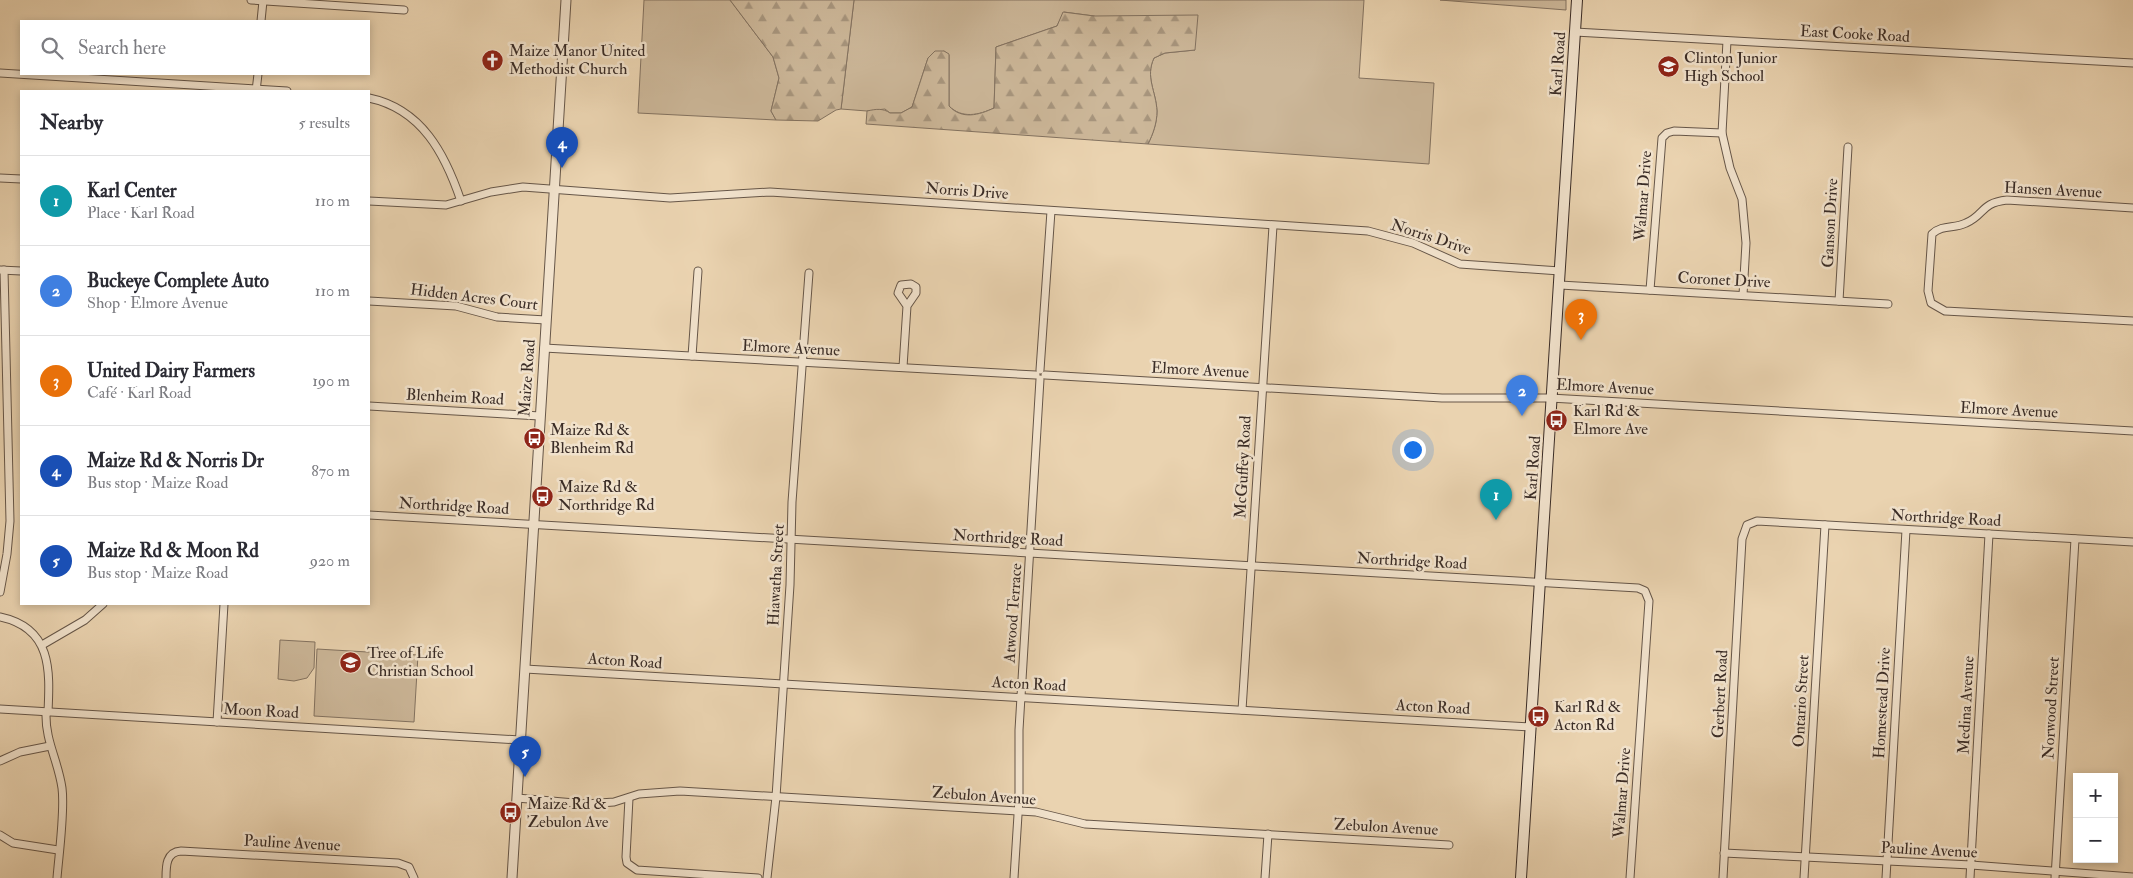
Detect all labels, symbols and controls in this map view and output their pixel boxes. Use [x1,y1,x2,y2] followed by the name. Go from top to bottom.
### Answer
[20,20,370,75] search box
[1799,21,1911,47] street label: East Cooke Road
[1546,31,1570,97] street label: Karl Road
[38,34,66,62] icon: search
[78,36,166,60] text: Search here
[509,41,646,79] place label: Maize Manor United Methodist Church
[481,48,505,72] church icon: Maize Manor United Methodist Church
[1684,48,1777,86] place label: Clinton Junior High School
[1656,55,1680,79] school or university icon: Clinton Junior High School
[40,109,103,136] text: Nearby
[299,113,350,133] text: 5 results
[546,127,578,168] pin: 4
[1630,150,1656,243] street label: Walmar Drive
[1818,177,1842,268] street label: Ganson Drive
[2004,177,2103,203] street label: Hansen Avenue
[925,178,1010,204] street label: Norris Drive
[87,179,177,203] text: Karl Center
[53,191,59,211] text: 1
[315,191,350,211] text: 110 m
[87,203,195,223] text: Place · Karl Road
[1388,215,1474,259] street label: Norris Drive
[1677,268,1771,292] street label: Coronet Drive
[87,269,269,293] text: Buckeye Complete Auto
[409,279,539,315] street label: Hidden Acres Court
[52,281,60,301] text: 2
[315,281,350,301] text: 110 m
[87,293,228,313] text: Shop · Elmore Avenue
[1565,299,1597,340] pin: 3
[742,335,841,361] street label: Elmore Avenue
[514,339,540,417] street label: Maize Road
[1151,357,1250,383] street label: Elmore Avenue
[87,359,255,383] text: United Dairy Farmers
[53,371,59,391] text: 3
[312,371,350,391] text: 190 m
[1556,374,1655,400] street label: Elmore Avenue
[1506,375,1538,416] pin: 2
[87,383,191,403] text: Café · Karl Road
[406,384,505,410] street label: Blenheim Road
[1960,397,2059,423] street label: Elmore Avenue
[1573,401,1648,439] place label: Karl Rd & Elmore Ave
[1545,408,1569,432] bus stop icon: Karl Rd & Elmore Ave
[1230,415,1256,519] street label: McGuffey Road
[550,420,634,458] place label: Maize Rd & Blenheim Rd
[522,427,546,451] bus stop icon: Maize Rd & Blenheim Rd
[1521,435,1545,501] street label: Karl Road
[1400,437,1426,463] your location
[87,449,264,473] text: Maize Rd & Norris Dr
[52,461,60,481] text: 4
[311,461,350,481] text: 870 m
[87,473,228,493] text: Bus stop · Maize Road
[558,477,654,515] place label: Maize Rd & Northridge Rd
[1480,479,1512,520] pin: 1
[530,484,554,508] bus stop icon: Maize Rd & Northridge Rd
[398,493,510,519] street label: Northridge Road
[1890,505,2002,531] street label: Northridge Road
[763,523,789,627] street label: Hiawatha Street
[952,525,1064,551] street label: Northridge Road
[87,539,259,563] text: Maize Rd & Moon Rd
[1356,548,1468,574] street label: Northridge Road
[52,551,60,571] text: 5
[310,551,350,571] text: 920 m
[999,562,1026,665] street label: Atwood Terrace
[87,563,228,583] text: Bus stop · Maize Road
[367,643,474,681] place label: Tree of Life Christian School
[1869,647,1895,759] street label: Homestead Drive
[586,648,663,674] street label: Acton Road
[1708,649,1732,739] street label: Gerbert Road
[339,650,363,674] school or university icon: Tree of Life Christian School
[1789,654,1813,748] street label: Ontario Street
[1953,655,1979,755] street label: Medina Avenue
[2038,656,2064,760] street label: Norwood Street
[990,672,1067,696] street label: Acton Road
[1394,695,1471,719] street label: Acton Road
[1553,697,1621,735] place label: Karl Rd & Acton Rd
[223,699,299,723] street label: Moon Road
[1526,704,1550,728] bus stop icon: Karl Rd & Acton Rd
[509,736,541,777] pin: 5
[1609,747,1635,840] street label: Walmar Drive
[2073,773,2118,863] map controls
[2073,773,2118,818] button: +
[931,782,1037,810] street label: Zebulon Avenue
[527,794,609,832] place label: Maize Rd & Zebulon Ave
[499,801,523,825] bus stop icon: Maize Rd & Zebulon Ave
[1333,814,1439,840] street label: Zebulon Avenue
[2073,818,2118,863] button: −
[243,830,341,856] street label: Pauline Avenue
[1880,837,1978,863] street label: Pauline Avenue

